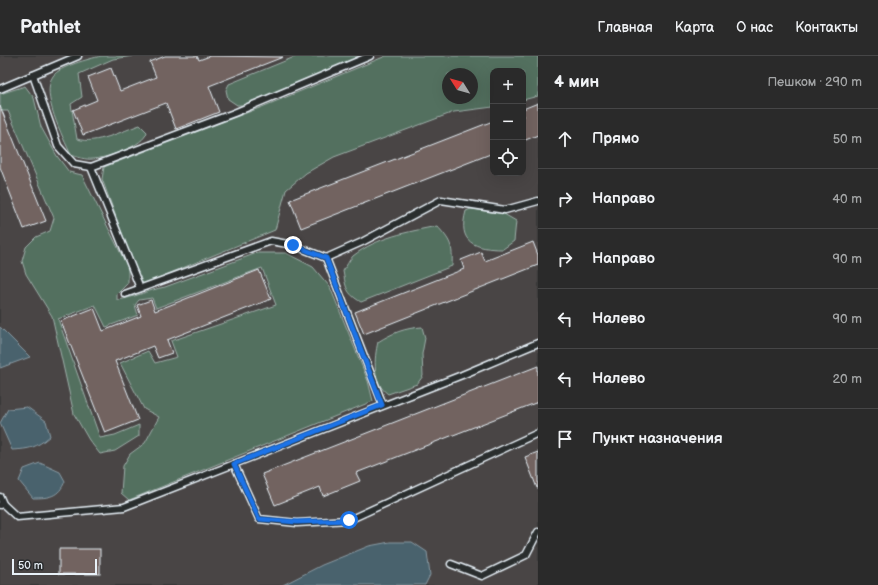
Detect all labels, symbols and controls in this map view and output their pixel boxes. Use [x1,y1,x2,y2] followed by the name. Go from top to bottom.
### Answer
[20,16,81,39] text: Pathlet
[598,19,653,36] text: Главная
[675,19,714,36] text: Карта
[736,19,773,36] text: О нас
[795,19,858,36] text: Контакты
[442,68,478,104] north arrow
[490,68,526,176] map controls
[490,68,526,104] button: +
[554,72,599,92] text: 4 мин
[767,74,862,90] text: Пешком · 290 m
[490,104,526,140] button: −
[554,128,576,150] icon: ahead
[592,129,639,148] text: Прямо
[833,131,862,147] text: 50 m
[490,140,526,176] button: locate
[554,188,576,210] icon: right
[592,189,655,208] text: Направо
[832,191,862,207] text: 40 m
[284,236,302,254] route end
[554,248,576,270] icon: right
[592,249,655,268] text: Направо
[833,251,862,267] text: 90 m
[554,308,576,330] icon: left
[592,309,645,328] text: Налево
[833,311,862,327] text: 90 m
[554,368,576,390] icon: left
[592,369,645,388] text: Налево
[832,371,862,387] text: 20 m
[554,428,576,450] icon: arrive
[592,429,723,448] text: Пункт назначения
[340,511,358,529] route start
[12,557,97,576] scale bar
[18,559,43,572] text: 50 m

